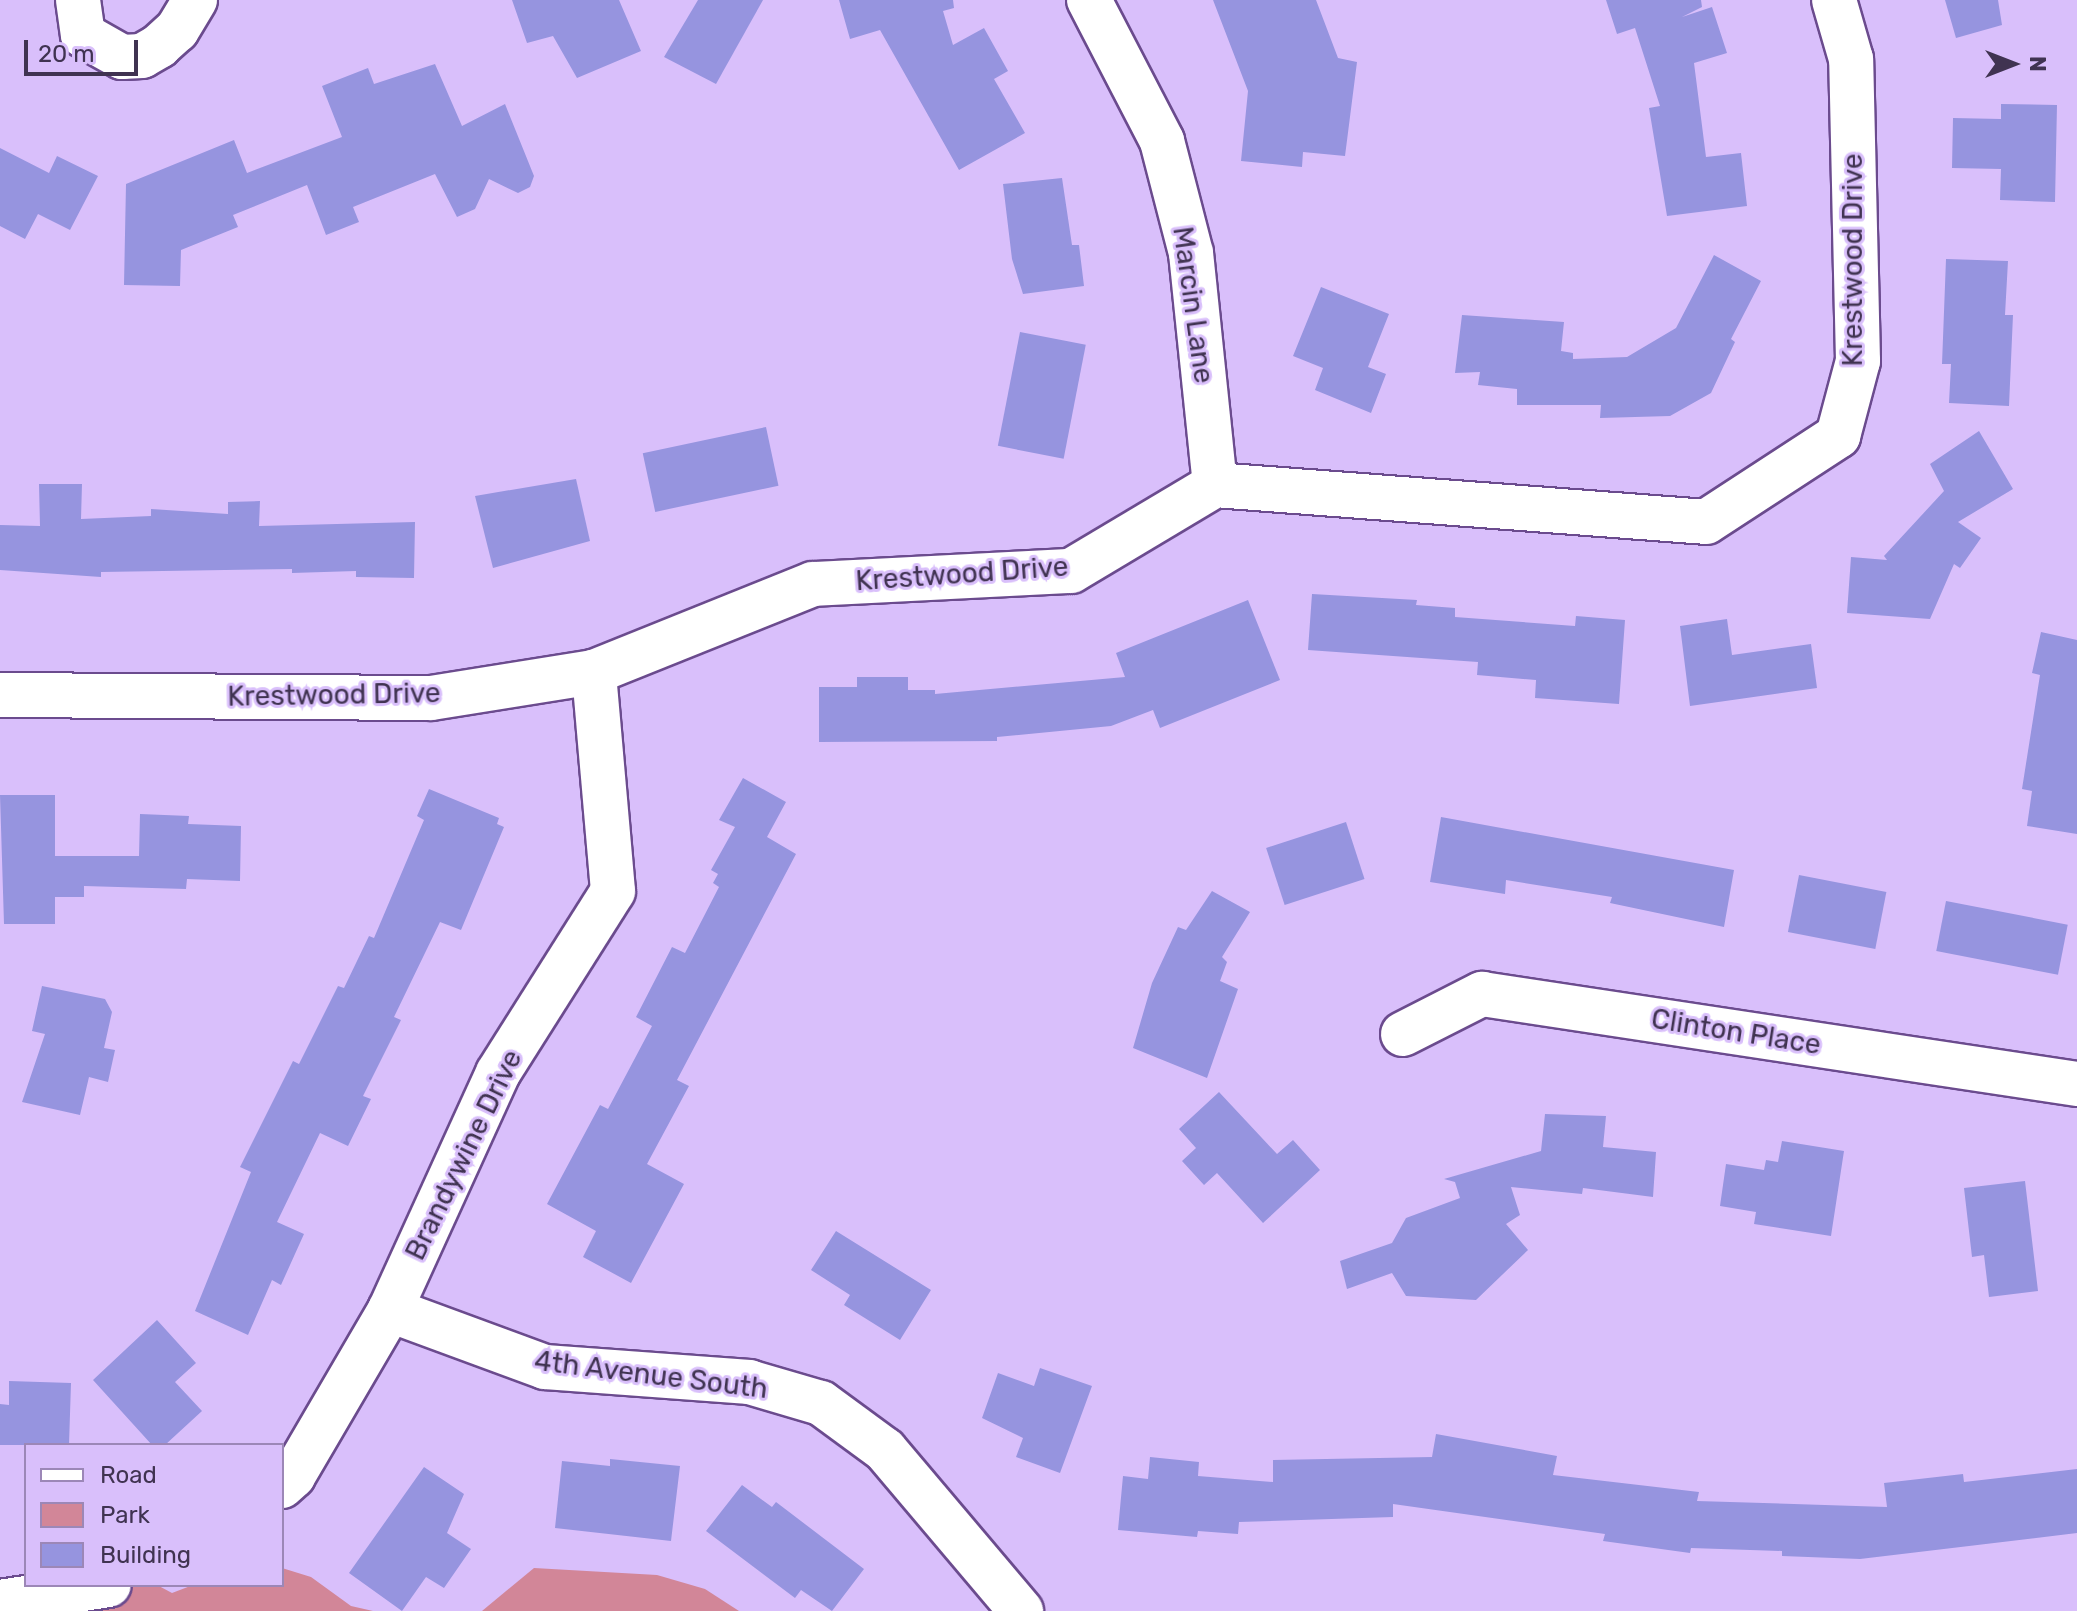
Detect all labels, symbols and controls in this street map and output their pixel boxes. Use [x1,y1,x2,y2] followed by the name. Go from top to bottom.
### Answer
[28,24,142,74] scale bar
[1973,24,2053,104] north arrow
[38,40,95,68] text: 20 m
[2024,56,2051,72] text: N
[1836,153,1870,367] street label: Krestwood Drive
[1165,224,1221,386] street label: Marcin Lane
[854,550,1070,598] street label: Krestwood Drive
[227,676,441,714] street label: Krestwood Drive
[1649,1002,1823,1062] street label: Clinton Place
[399,1044,529,1266] street label: Brandywine Drive
[532,1344,770,1406] street label: 4th Avenue South
[24,1443,284,1587] legend
[100,1461,157,1489] text: Road
[100,1501,150,1529] text: Park
[100,1541,191,1569] text: Building

